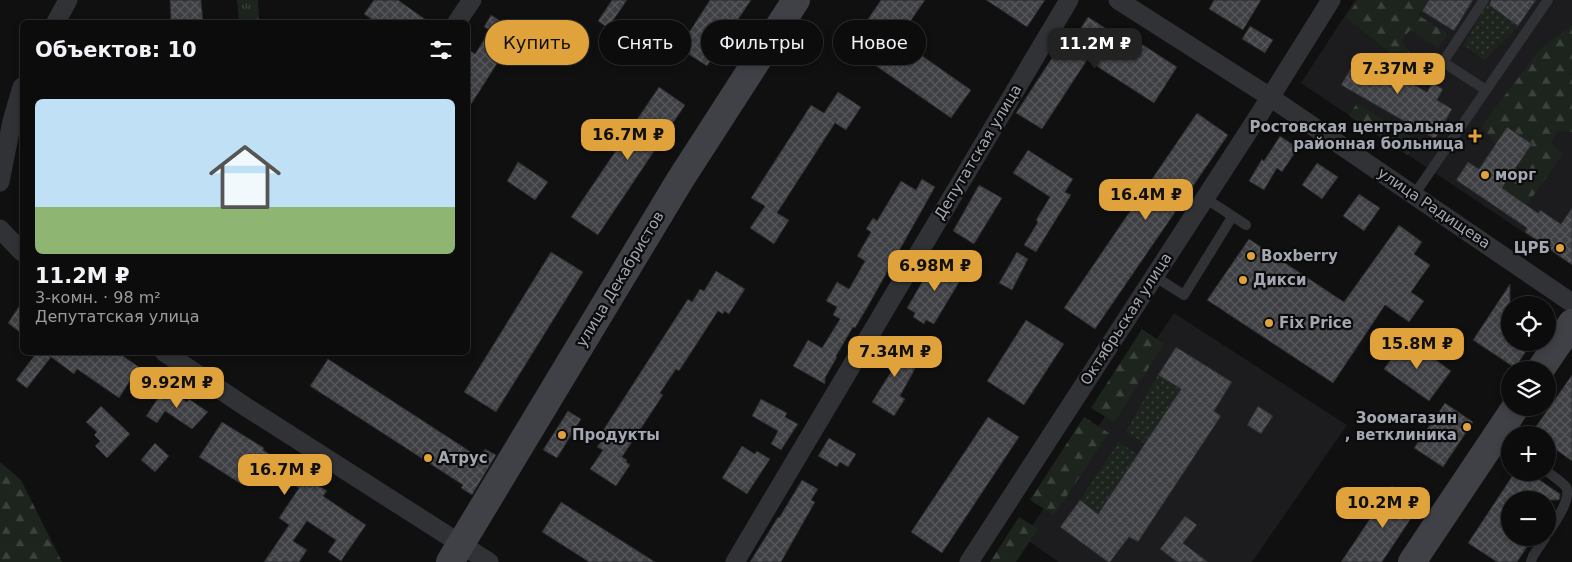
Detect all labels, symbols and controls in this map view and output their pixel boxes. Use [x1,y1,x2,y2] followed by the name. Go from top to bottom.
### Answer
[485,20,589,65] chip: Купить
[599,20,691,65] chip: Снять
[701,20,823,65] chip: Фильтры
[833,20,926,65] chip: Новое
[1049,28,1141,70] pin: 11.2M ₽
[1059,34,1131,53] text: 11.2M ₽
[427,36,455,64] icon: filters
[35,38,197,62] text: Объектов: 10
[1352,52,1444,95] pin: 7.37M ₽
[1362,59,1434,78] text: 7.37M ₽
[931,81,1025,223] street label: Депутатская улица
[1249,118,1464,153] place label: Ростовская центральная районная больница
[582,119,674,161] pin: 16.7M ₽
[592,125,664,144] text: 16.7M ₽
[1468,129,1482,143] marker: Ростовская центральная районная больница
[200,132,290,222] icon: home
[1374,164,1494,252] street label: улица Радищева
[1495,166,1536,184] place label: морг
[1479,169,1491,181] marker: морг
[1100,178,1192,221] pin: 16.4M ₽
[1110,185,1182,204] text: 16.4M ₽
[572,208,668,350] street label: улица Декабристов
[1514,239,1550,257] place label: ЦРБ
[1554,242,1566,254] marker: ЦРБ
[1261,247,1338,265] place label: Boxberry
[1076,249,1176,389] street label: Октябрьская улица
[889,250,981,292] pin: 6.98M ₽
[1245,250,1257,262] marker: Boxberry
[899,256,971,275] text: 6.98M ₽
[35,264,130,288] text: 11.2M ₽
[1253,271,1306,289] place label: Дикси
[1237,274,1249,286] marker: Дикси
[35,288,161,307] text: 3-комн. · 98 m²
[1501,296,1556,546] map controls
[1501,296,1556,351] button: locate
[35,307,199,326] text: Депутатская улица
[1279,314,1352,332] place label: Fix Price
[1263,317,1275,329] marker: Fix Price
[1371,328,1463,370] pin: 15.8M ₽
[1381,334,1453,353] text: 15.8M ₽
[849,336,941,378] pin: 7.34M ₽
[859,342,931,361] text: 7.34M ₽
[1501,361,1556,416] button: layers
[131,366,223,409] pin: 9.92M ₽
[141,373,213,392] text: 9.92M ₽
[1345,409,1457,444] place label: Зоомагазин , ветклиника
[1461,421,1473,433] marker: Зоомагазин , ветклиника
[572,426,660,444] place label: Продукты
[1501,426,1556,481] button: +
[556,429,568,441] marker: Продукты
[438,449,488,467] place label: Атрус
[422,452,434,464] marker: Атрус
[239,454,331,496] pin: 16.7M ₽
[249,460,321,479] text: 16.7M ₽
[1337,486,1429,529] pin: 10.2M ₽
[1501,491,1556,546] button: −
[1347,493,1419,512] text: 10.2M ₽

